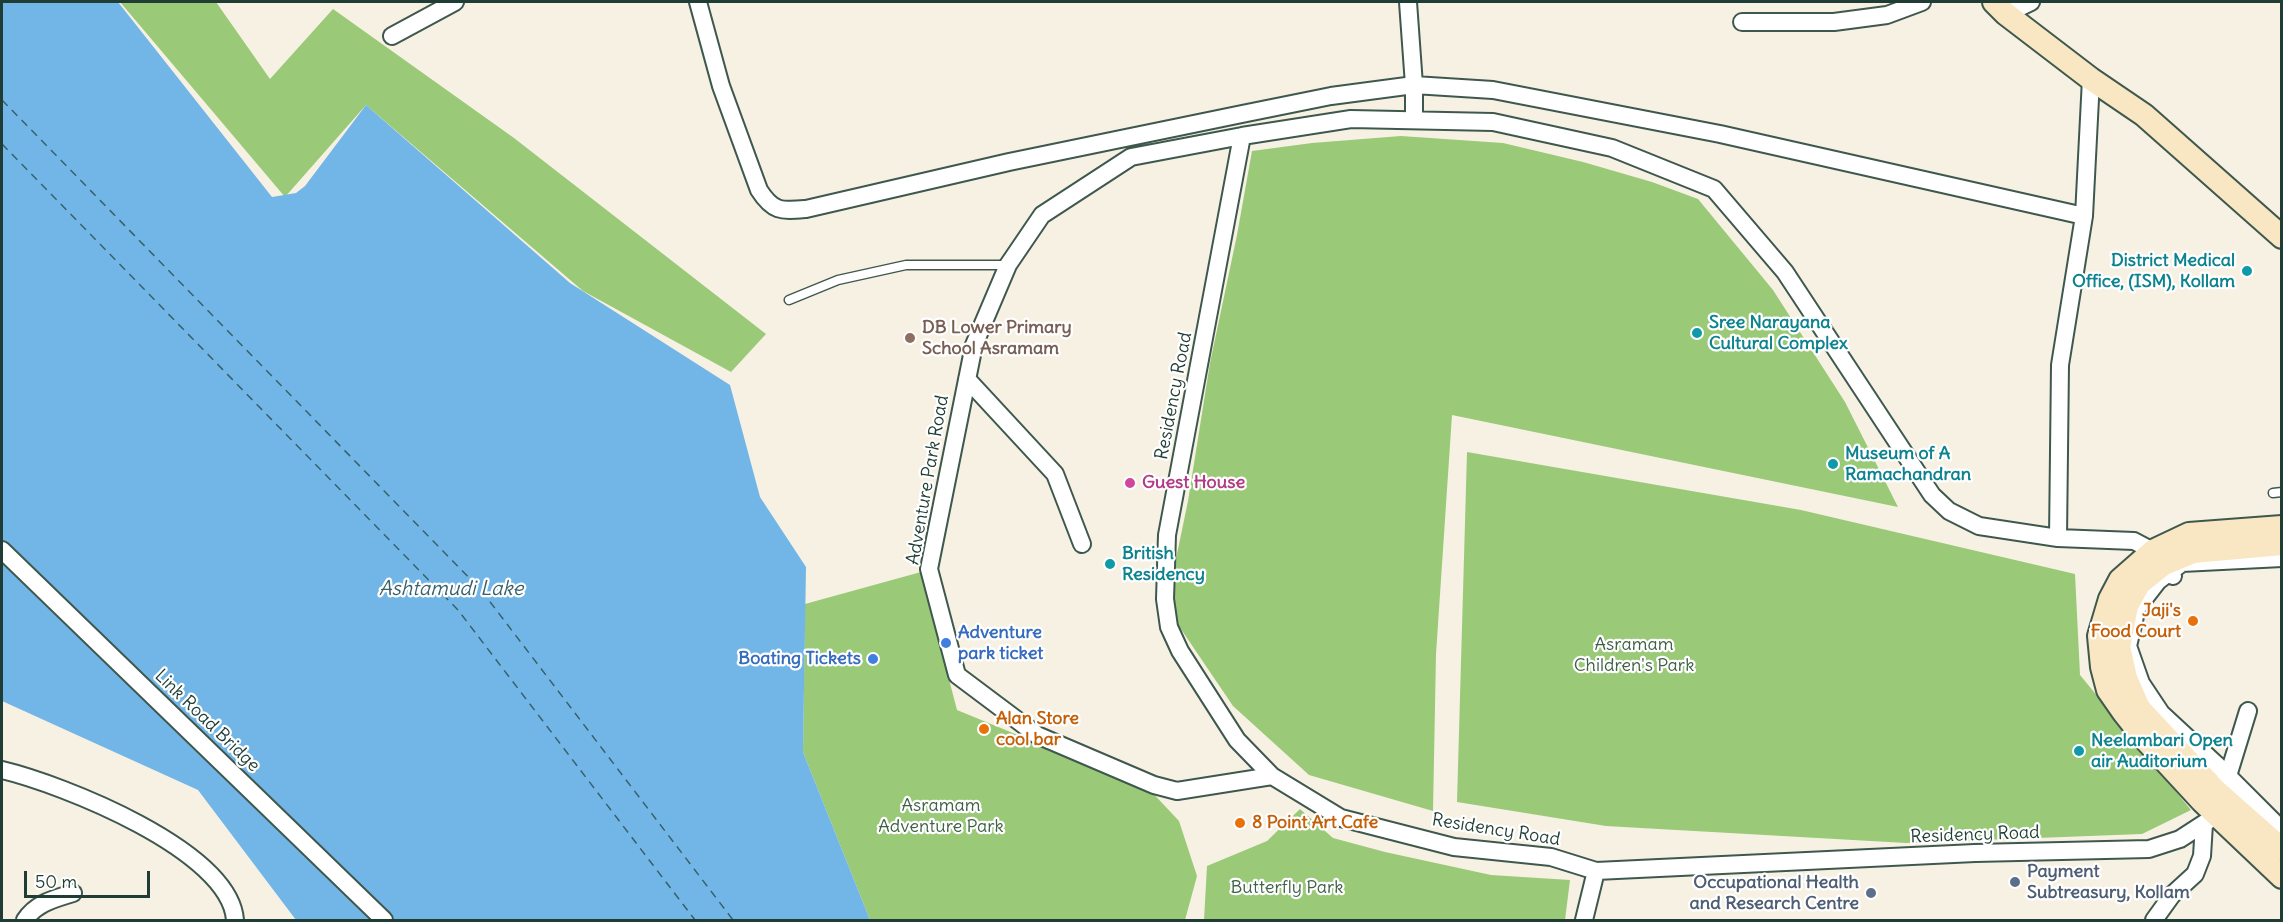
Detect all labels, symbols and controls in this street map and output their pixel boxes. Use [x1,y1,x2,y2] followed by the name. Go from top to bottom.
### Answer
[2072,250,2235,292] place label: District Medical Office, (ISM), Kollam
[2240,264,2254,278] marker: District Medical Office, (ISM), Kollam
[1709,312,1848,354] place label: Sree Narayana Cultural Complex
[922,317,1072,360] place label: DB Lower Primary School Asramam
[1690,326,1704,340] marker: Sree Narayana Cultural Complex
[1151,330,1197,462] street label: Residency Road
[903,331,917,345] marker: DB Lower Primary School Asramam
[902,393,954,567] street label: Adventure Park Road
[1845,443,1971,486] place label: Museum of A Ramachandran
[1826,457,1840,471] marker: Museum of A Ramachandran
[1142,472,1245,494] place label: Guest House
[1123,476,1137,490] marker: Guest House
[1122,543,1205,586] place label: British Residency
[1103,557,1117,571] marker: British Residency
[379,577,523,601] water label: Ashtamudi Lake
[2091,600,2181,642] place label: Jaji's Food Court
[2186,614,2200,628] marker: Jaji's Food Court
[958,622,1043,664] place label: Adventure park ticket
[1574,634,1694,676] park label: Asramam Children's Park
[939,636,953,650] marker: Adventure park ticket
[738,648,861,670] place label: Boating Tickets
[866,652,880,666] marker: Boating Tickets
[150,665,264,777] street label: Link Road Bridge
[996,708,1079,750] place label: Alan Store cool bar
[977,722,991,736] marker: Alan Store cool bar
[2091,730,2233,772] place label: Neelambari Open air Auditorium
[2072,744,2086,758] marker: Neelambari Open air Auditorium
[878,795,1004,838] park label: Asramam Adventure Park
[1430,809,1562,851] street label: Residency Road
[1252,812,1378,834] place label: 8 Point Art Cafe
[1233,816,1247,830] marker: 8 Point Art Cafe
[1910,822,2040,848] street label: Residency Road
[27,859,153,897] scale bar
[2027,861,2190,904] place label: Payment Subtreasury, Kollam
[35,870,77,893] text: 50 m
[1690,872,1859,914] place label: Occupational Health and Research Centre
[2008,875,2022,889] marker: Payment Subtreasury, Kollam
[1231,877,1343,899] park label: Butterfly Park
[1864,886,1878,900] marker: Occupational Health and Research Centre

